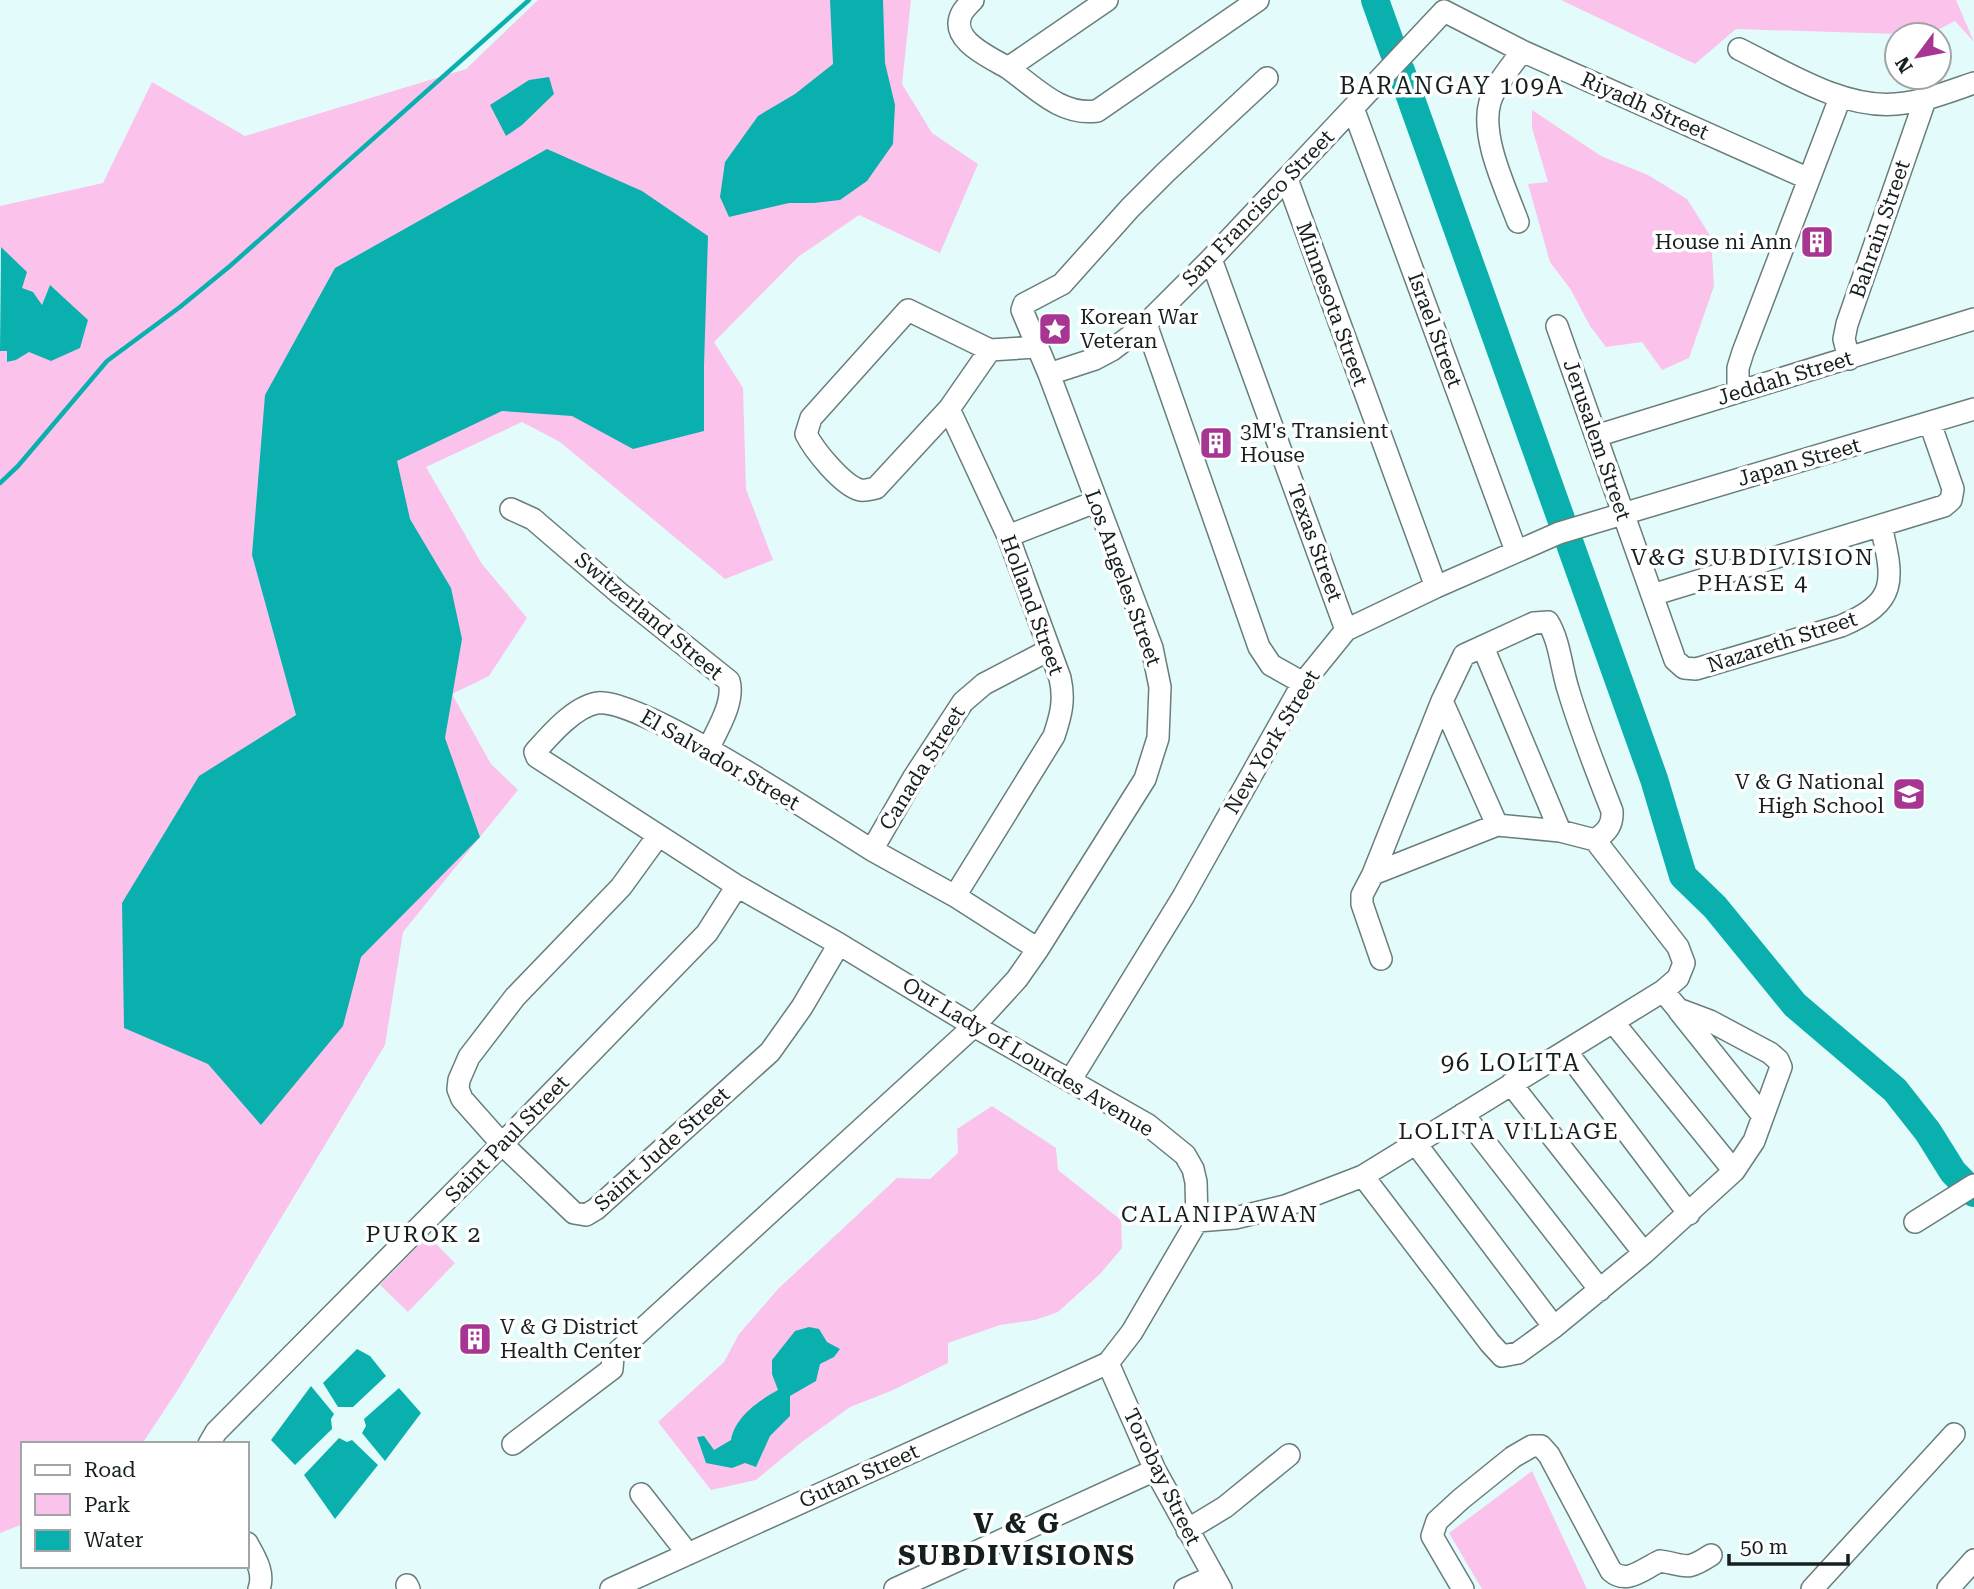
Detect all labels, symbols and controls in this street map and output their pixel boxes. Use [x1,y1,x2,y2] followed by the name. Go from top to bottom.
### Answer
[1883,21,1953,91] north arrow
[1890,52,1918,77] text: N
[1578,67,1713,145] street label: Riyadh Street
[1339,72,1565,100] district label: BARANGAY 109A
[1177,125,1339,291] street label: San Francisco Street
[1845,157,1915,301] street label: Bahrain Street
[1291,219,1373,389] street label: Minnesota Street
[1798,223,1836,261] building icon: House ni Ann
[1655,230,1792,254] place label: House ni Ann
[1403,269,1467,391] street label: Israel Street
[1080,305,1199,353] place label: Korean War Veteran
[1036,310,1074,348] place icon: Korean War Veteran
[1714,346,1856,410] street label: Jeddah Street
[1558,356,1636,524] street label: Jerusalem Street
[1240,419,1388,467] place label: 3M's Transient House
[1197,424,1235,462] building icon: 3M's Transient House
[1735,433,1863,491] street label: Japan Street
[1283,481,1347,605] street label: Texas Street
[1080,487,1166,670] street label: Los Angeles Street
[996,532,1068,678] street label: Holland Street
[1631,544,1875,597] district label: V&G SUBDIVISION PHASE 4
[570,547,728,685] street label: Switzerland Street
[1704,606,1860,678] street label: Nazareth Street
[1220,666,1325,818] street label: New York Street
[874,701,970,834] street label: Canada Street
[636,705,804,815] street label: El Salvador Street
[1735,770,1885,818] place label: V & G National High School
[1890,775,1928,813] school or university icon: V & G National High School
[898,972,1158,1142] street label: Our Lady of Lourdes Avenue
[1441,1049,1581,1077] district label: 96 LOLITA
[440,1070,574,1208] street label: Saint Paul Street
[590,1082,734,1216] street label: Saint Jude Street
[1398,1118,1620,1145] district label: LOLITA VILLAGE
[1121,1201,1319,1228] district label: CALANIPAWAN
[366,1221,482,1248] district label: PUROK 2
[500,1315,642,1363] place label: V & G District Health Center
[456,1320,494,1358] building icon: V & G District Health Center
[1119,1405,1206,1549] street label: Torobay Street
[796,1439,923,1513] street label: Gutan Street
[21,1442,248,1568] legend
[84,1458,136,1482] text: Road
[84,1493,130,1517] text: Park
[898,1507,1136,1572] district label: V & G SUBDIVISIONS
[1729,1522,1848,1566] scale bar
[84,1528,144,1552] text: Water
[1740,1535,1788,1559] text: 50 m

